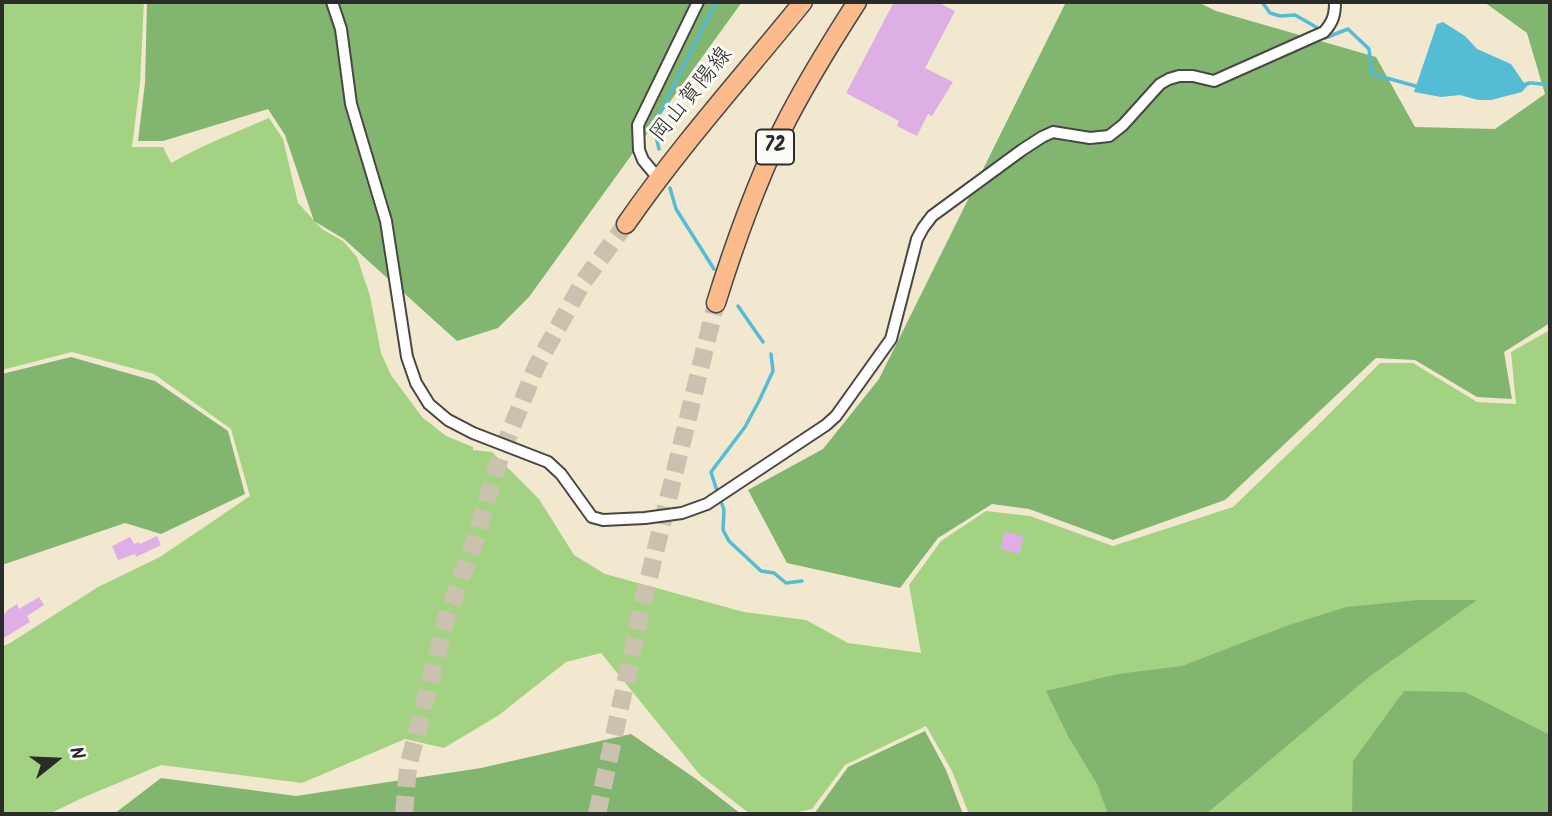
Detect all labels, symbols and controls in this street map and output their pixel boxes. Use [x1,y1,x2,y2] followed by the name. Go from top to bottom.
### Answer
[646,43,740,149] street label: 岡山賀陽線
[756,130,794,164] road number: 72
[21,725,91,795] north arrow
[60,743,92,764] text: N

